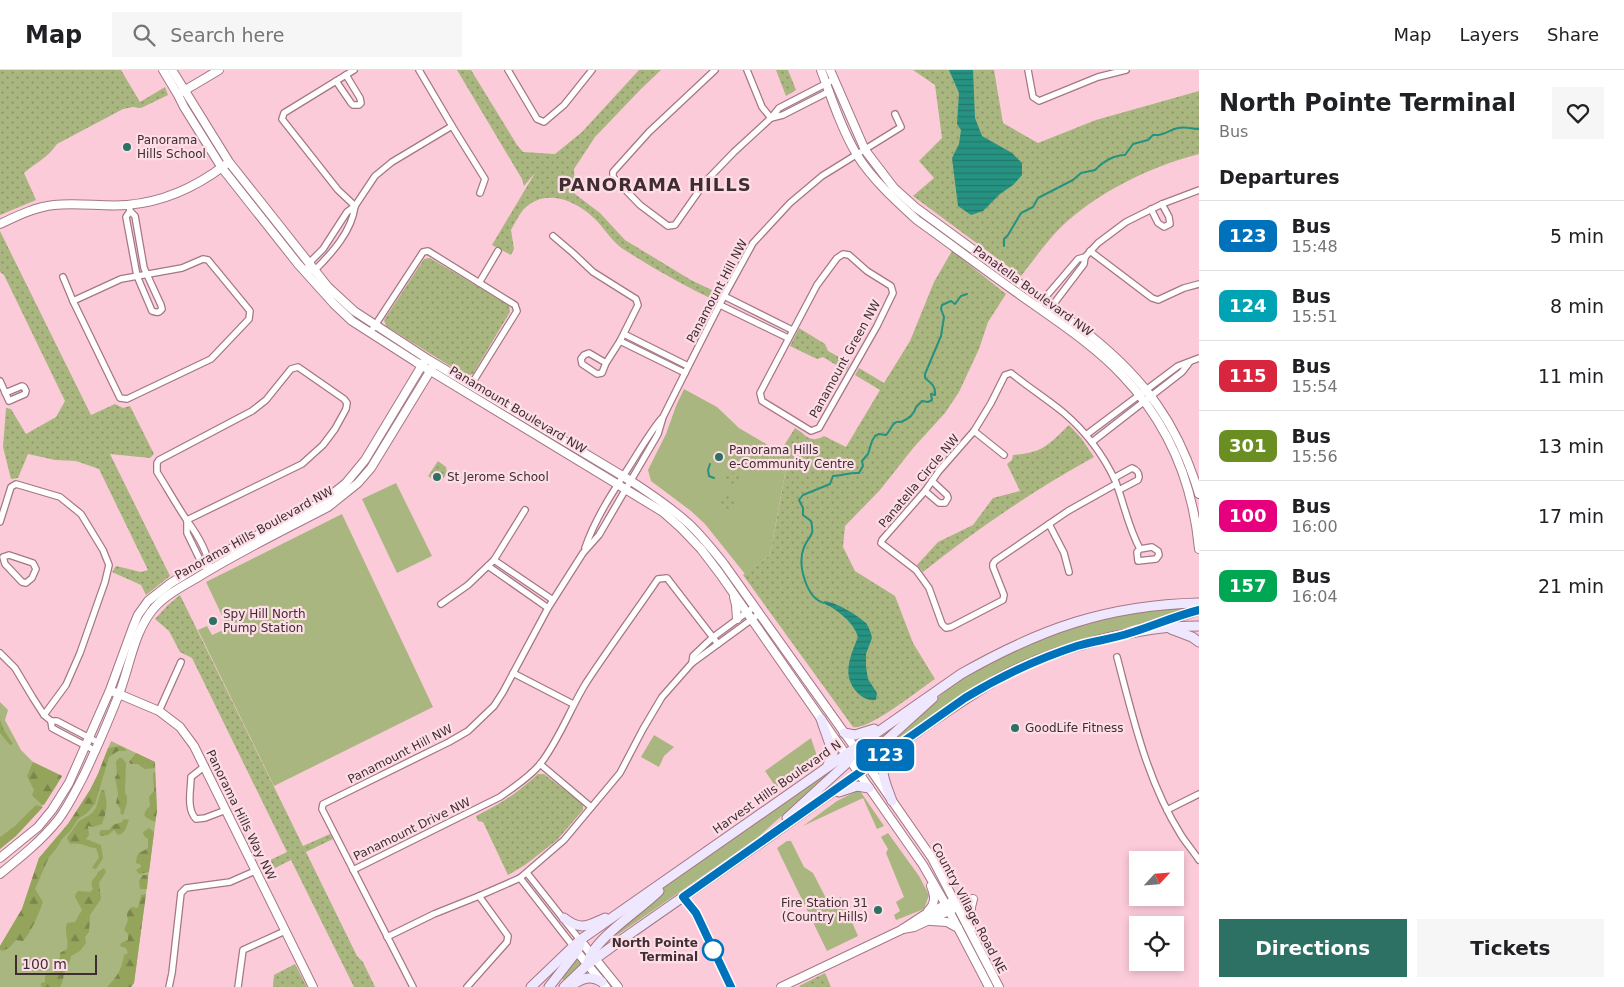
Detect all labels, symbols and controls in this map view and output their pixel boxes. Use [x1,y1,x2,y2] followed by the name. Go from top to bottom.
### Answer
[112,12,462,57] search box
[25,21,82,49] text: Map
[130,21,158,49] icon: search
[170,24,284,46] text: Search here
[1393,24,1431,45] text: Map
[1459,24,1519,45] text: Layers
[1547,24,1599,45] text: Share
[1552,87,1604,139] button: heart
[1219,89,1516,117] text: North Pointe Terminal
[1219,122,1248,141] text: Bus
[137,133,206,161] place label: Panorama Hills School
[121,141,133,153] marker: Panorama Hills School
[1219,166,1340,188] text: Departures
[558,174,752,195] district label: PANORAMA HILLS
[1292,215,1331,237] text: Bus
[1229,225,1267,246] text: 123
[1550,225,1604,247] text: 5 min
[684,237,750,345] street label: Panamount Hill NW
[1292,237,1338,256] text: 15:48
[971,243,1096,339] street label: Panatella Boulevard NW
[1292,285,1331,307] text: Bus
[1229,295,1267,316] text: 124
[1550,295,1604,317] text: 8 min
[807,297,883,420] street label: Panamount Green NW
[1292,307,1338,326] text: 15:51
[1292,355,1331,377] text: Bus
[447,364,589,457] street label: Panamount Boulevard NW
[1229,365,1267,386] text: 115
[1538,365,1604,387] text: 11 min
[1292,377,1338,396] text: 15:54
[1292,425,1331,447] text: Bus
[876,431,962,530] street label: Panatella Circle NW
[1229,435,1267,456] text: 301
[1538,435,1604,457] text: 13 min
[729,443,854,471] place label: Panorama Hills e-Community Centre
[1292,447,1338,466] text: 15:56
[713,451,725,463] marker: Panorama Hills e-Community Centre
[447,470,549,484] place label: St Jerome School
[431,471,443,483] marker: St Jerome School
[173,484,336,582] street label: Panorama Hills Boulevard NW
[1292,495,1331,517] text: Bus
[1229,505,1267,526] text: 100
[1538,505,1604,527] text: 17 min
[1292,517,1338,536] text: 16:00
[1292,565,1331,587] text: Bus
[1229,575,1267,596] text: 157
[1538,575,1604,597] text: 21 min
[1292,587,1338,606] text: 16:04
[223,607,306,635] place label: Spy Hill North Pump Station
[207,615,219,627] marker: Spy Hill North Pump Station
[345,721,455,786] street label: Panamount Hill NW
[1025,721,1124,735] place label: GoodLife Fitness
[1009,722,1021,734] marker: GoodLife Fitness
[710,737,844,837] street label: Harvest Hills Boulevard N
[856,739,914,771] line badge: 123
[866,744,904,765] text: 123
[203,747,279,883] street label: Panorama Hills Way NW
[351,795,473,863] street label: Panamount Drive NW
[929,840,1009,976] street label: Country Village Road NE
[1129,851,1184,906] north arrow
[1129,851,1184,971] map controls
[781,896,868,924] place label: Fire Station 31 (Country Hills)
[872,904,884,916] marker: Fire Station 31 (Country Hills)
[1129,916,1184,971] button: locate
[1219,919,1407,977] button: Directions
[1417,919,1604,977] button: Tickets
[612,936,698,964] place label: North Pointe Terminal
[702,939,724,961] marker: North Pointe Terminal
[15,952,98,975] scale bar
[22,956,67,972] text: 100 m

